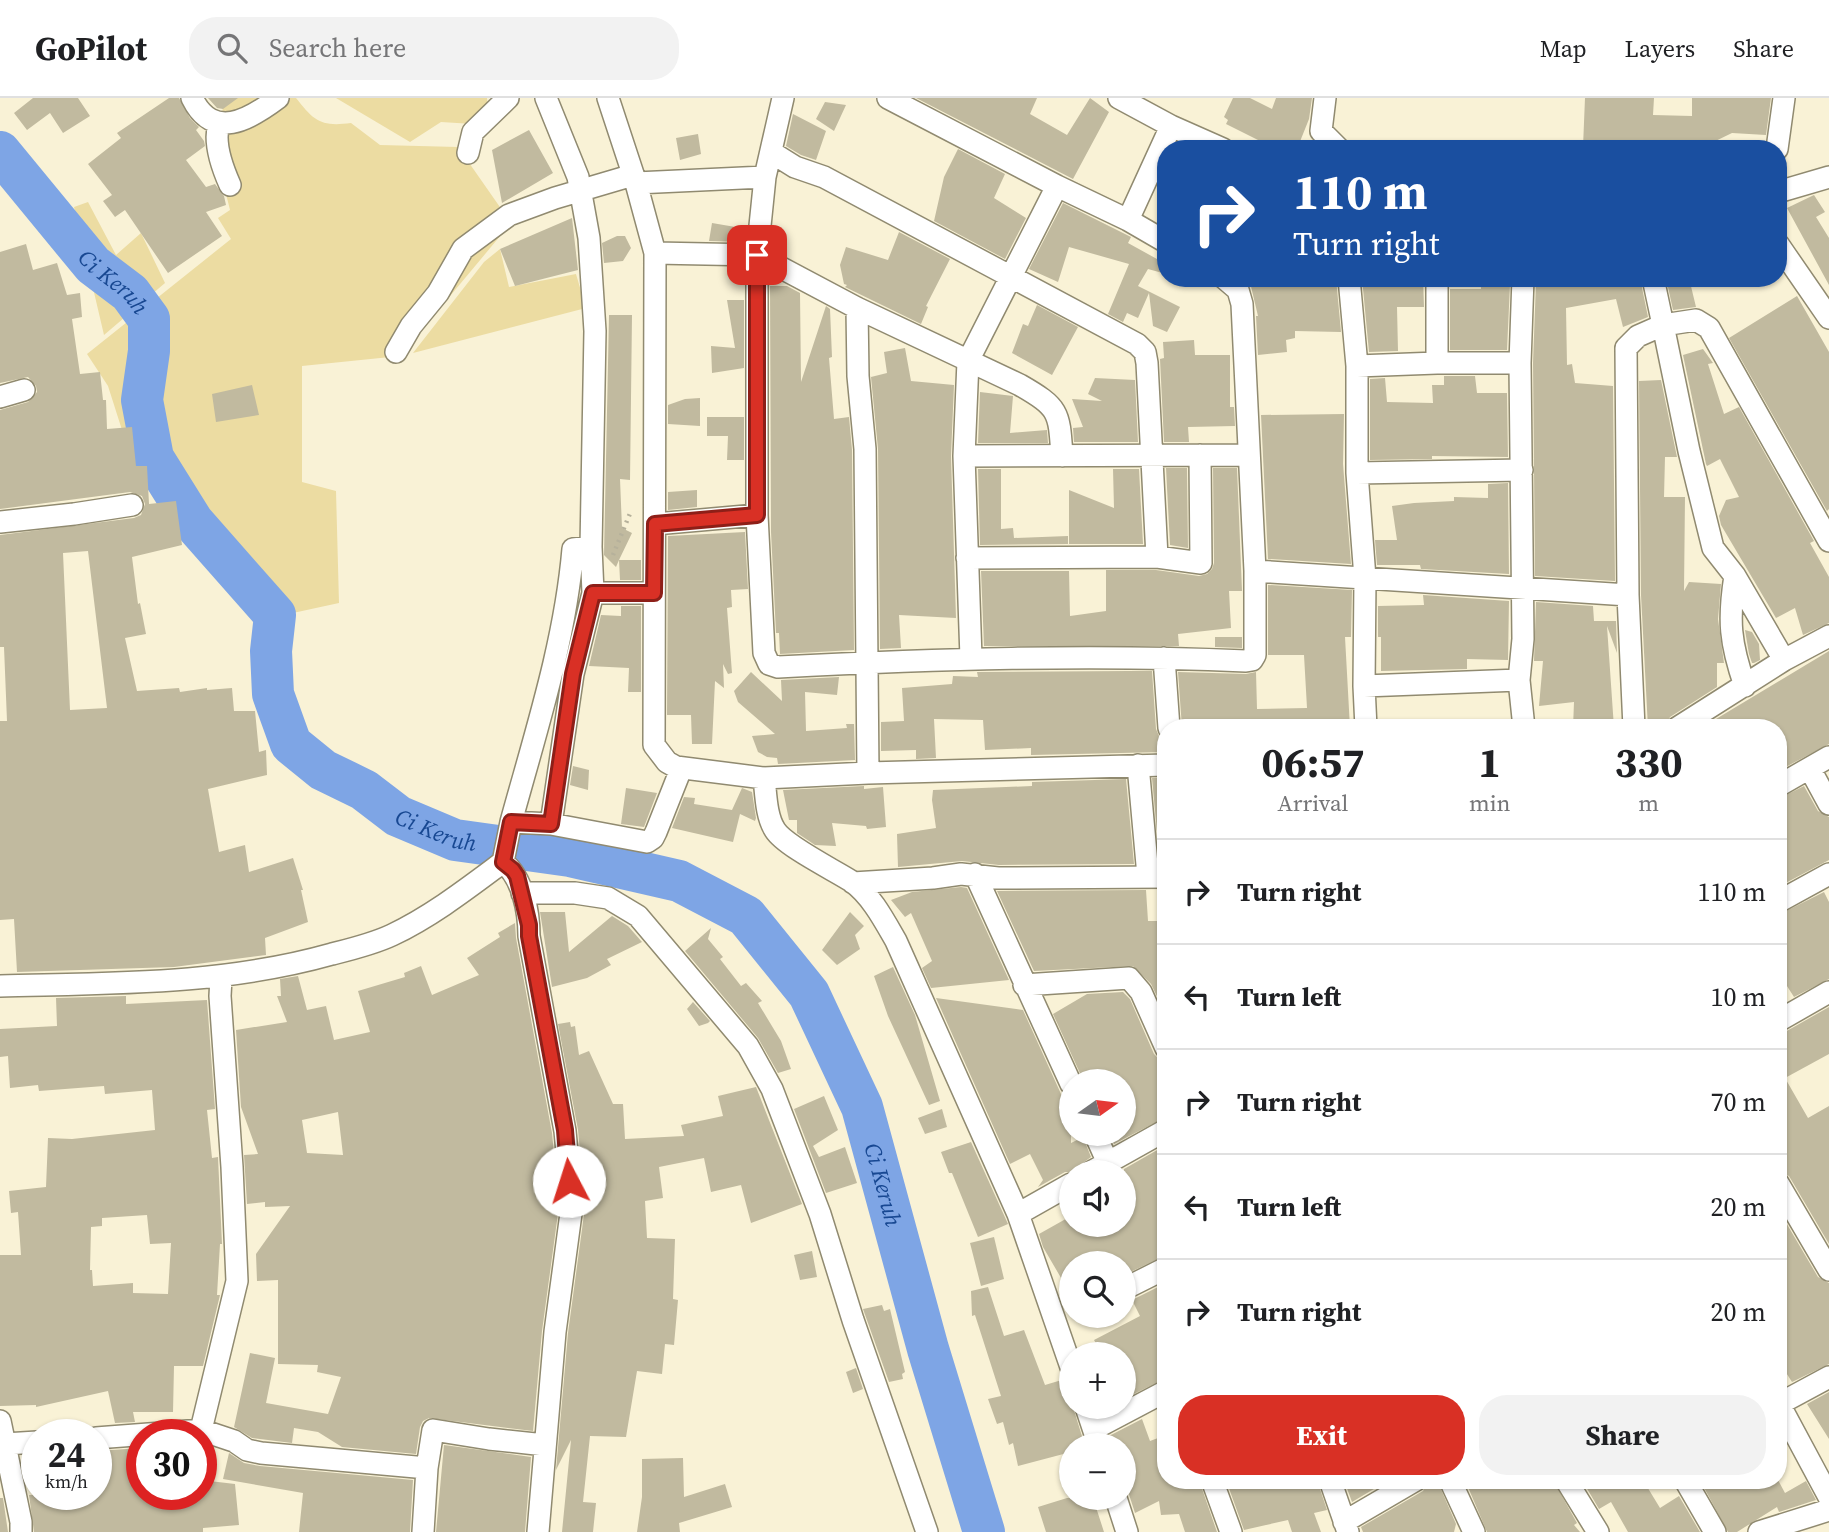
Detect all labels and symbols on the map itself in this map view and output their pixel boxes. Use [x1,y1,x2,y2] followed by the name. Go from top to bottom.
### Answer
[727,225,787,285] pin
[71,243,157,321] water label: Ci Keruh
[390,801,479,859] water label: Ci Keruh
[1059,1069,1136,1146] north arrow
[857,1140,910,1230] water label: Ci Keruh
[532,1144,606,1218] position arrow
[126,1419,217,1510] speed limit sign: 30

